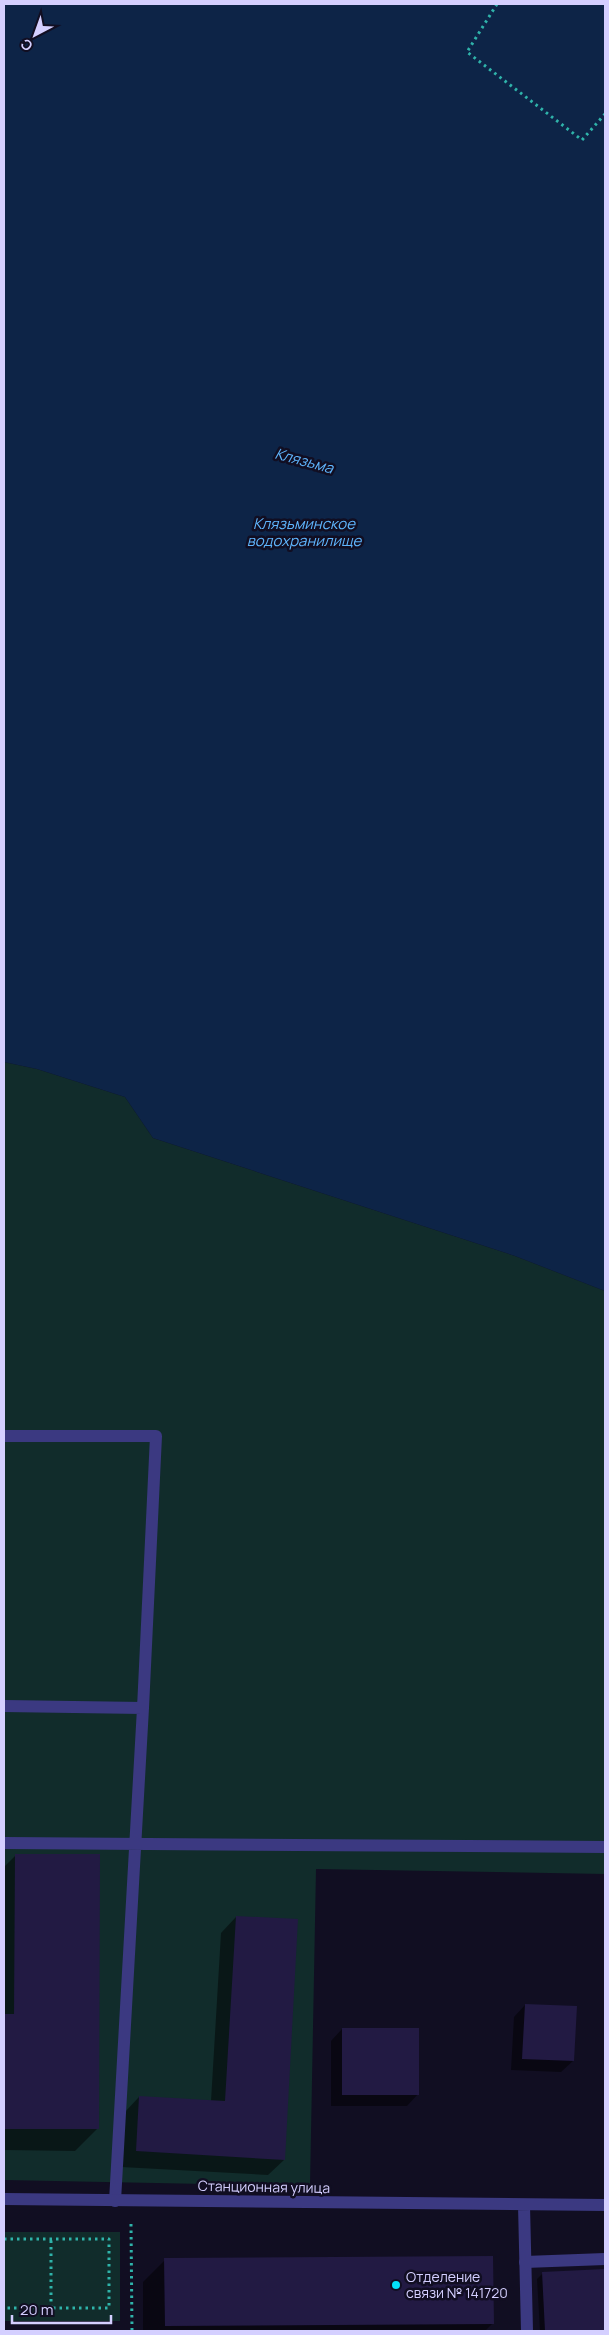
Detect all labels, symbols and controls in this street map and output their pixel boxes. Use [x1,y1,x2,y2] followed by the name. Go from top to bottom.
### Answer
[10,10,60,60] north arrow
[16,35,36,56] text: С
[273,443,336,479] water label: Клязьма
[247,513,363,551] water label: Клязьминское водохранилище
[198,2176,330,2197] street label: Станционная улица
[406,2267,508,2302] place label: Отделение связи № 141720
[390,2279,402,2291] marker: Отделение связи № 141720
[12,2292,111,2324] scale bar
[20,2299,53,2320] text: 20 m

